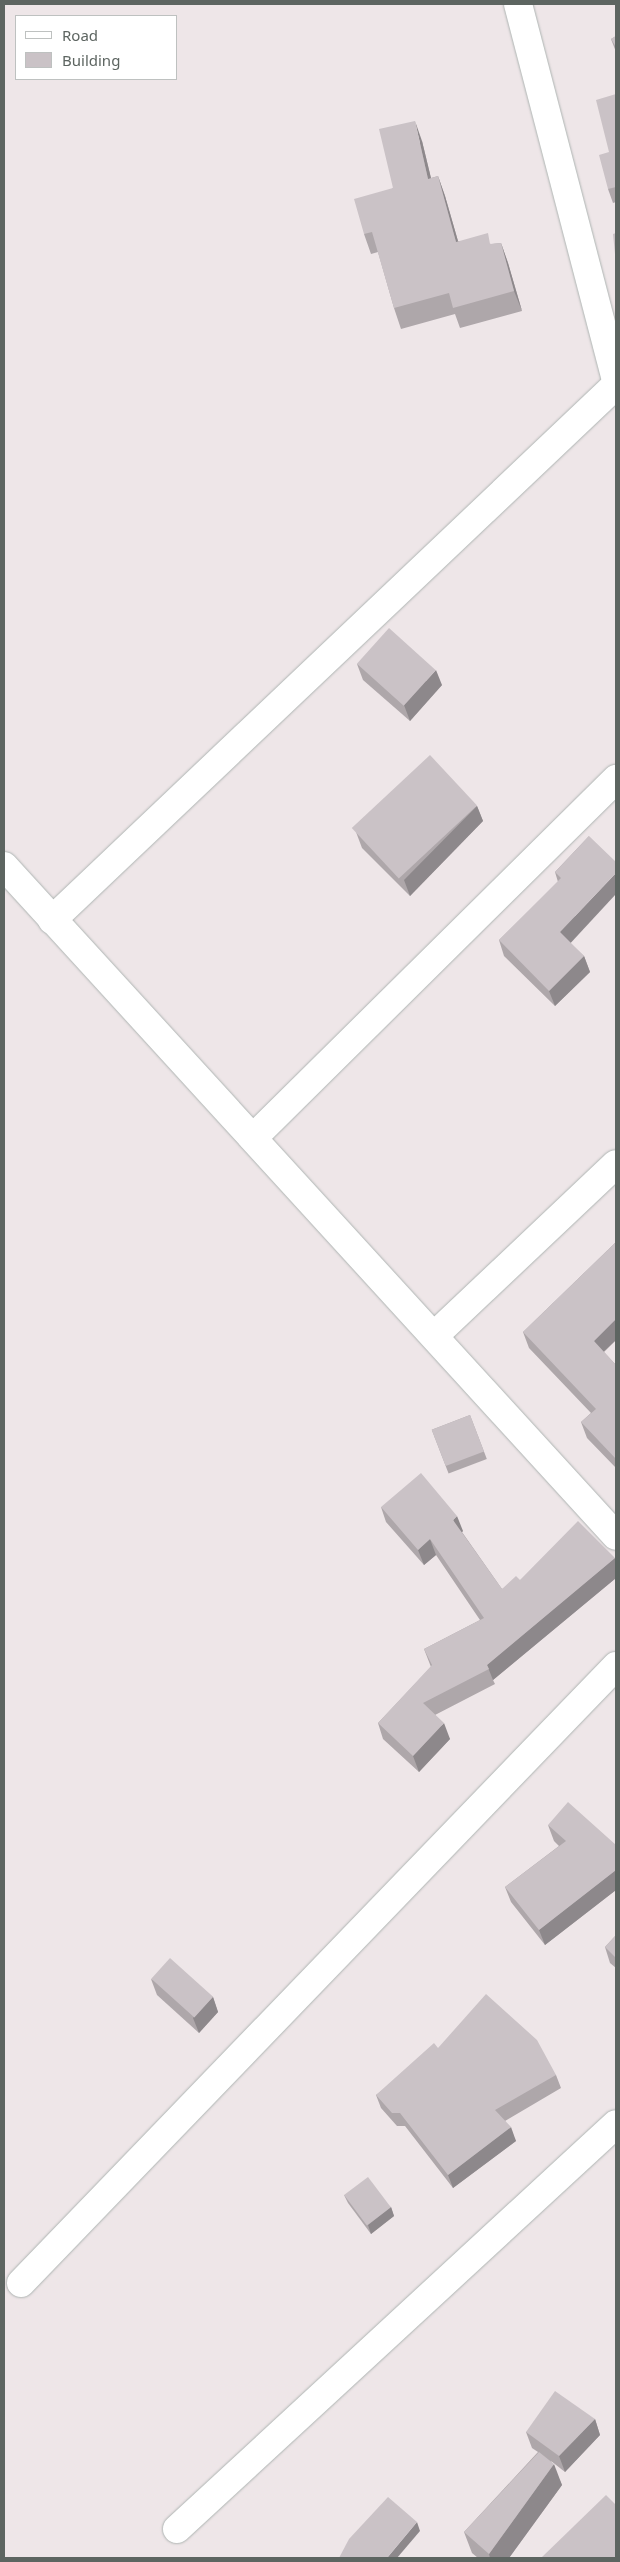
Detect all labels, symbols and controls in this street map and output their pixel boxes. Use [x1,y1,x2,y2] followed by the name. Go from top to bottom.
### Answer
[15,15,178,80] legend
[62,25,98,45] text: Road
[62,50,120,70] text: Building

